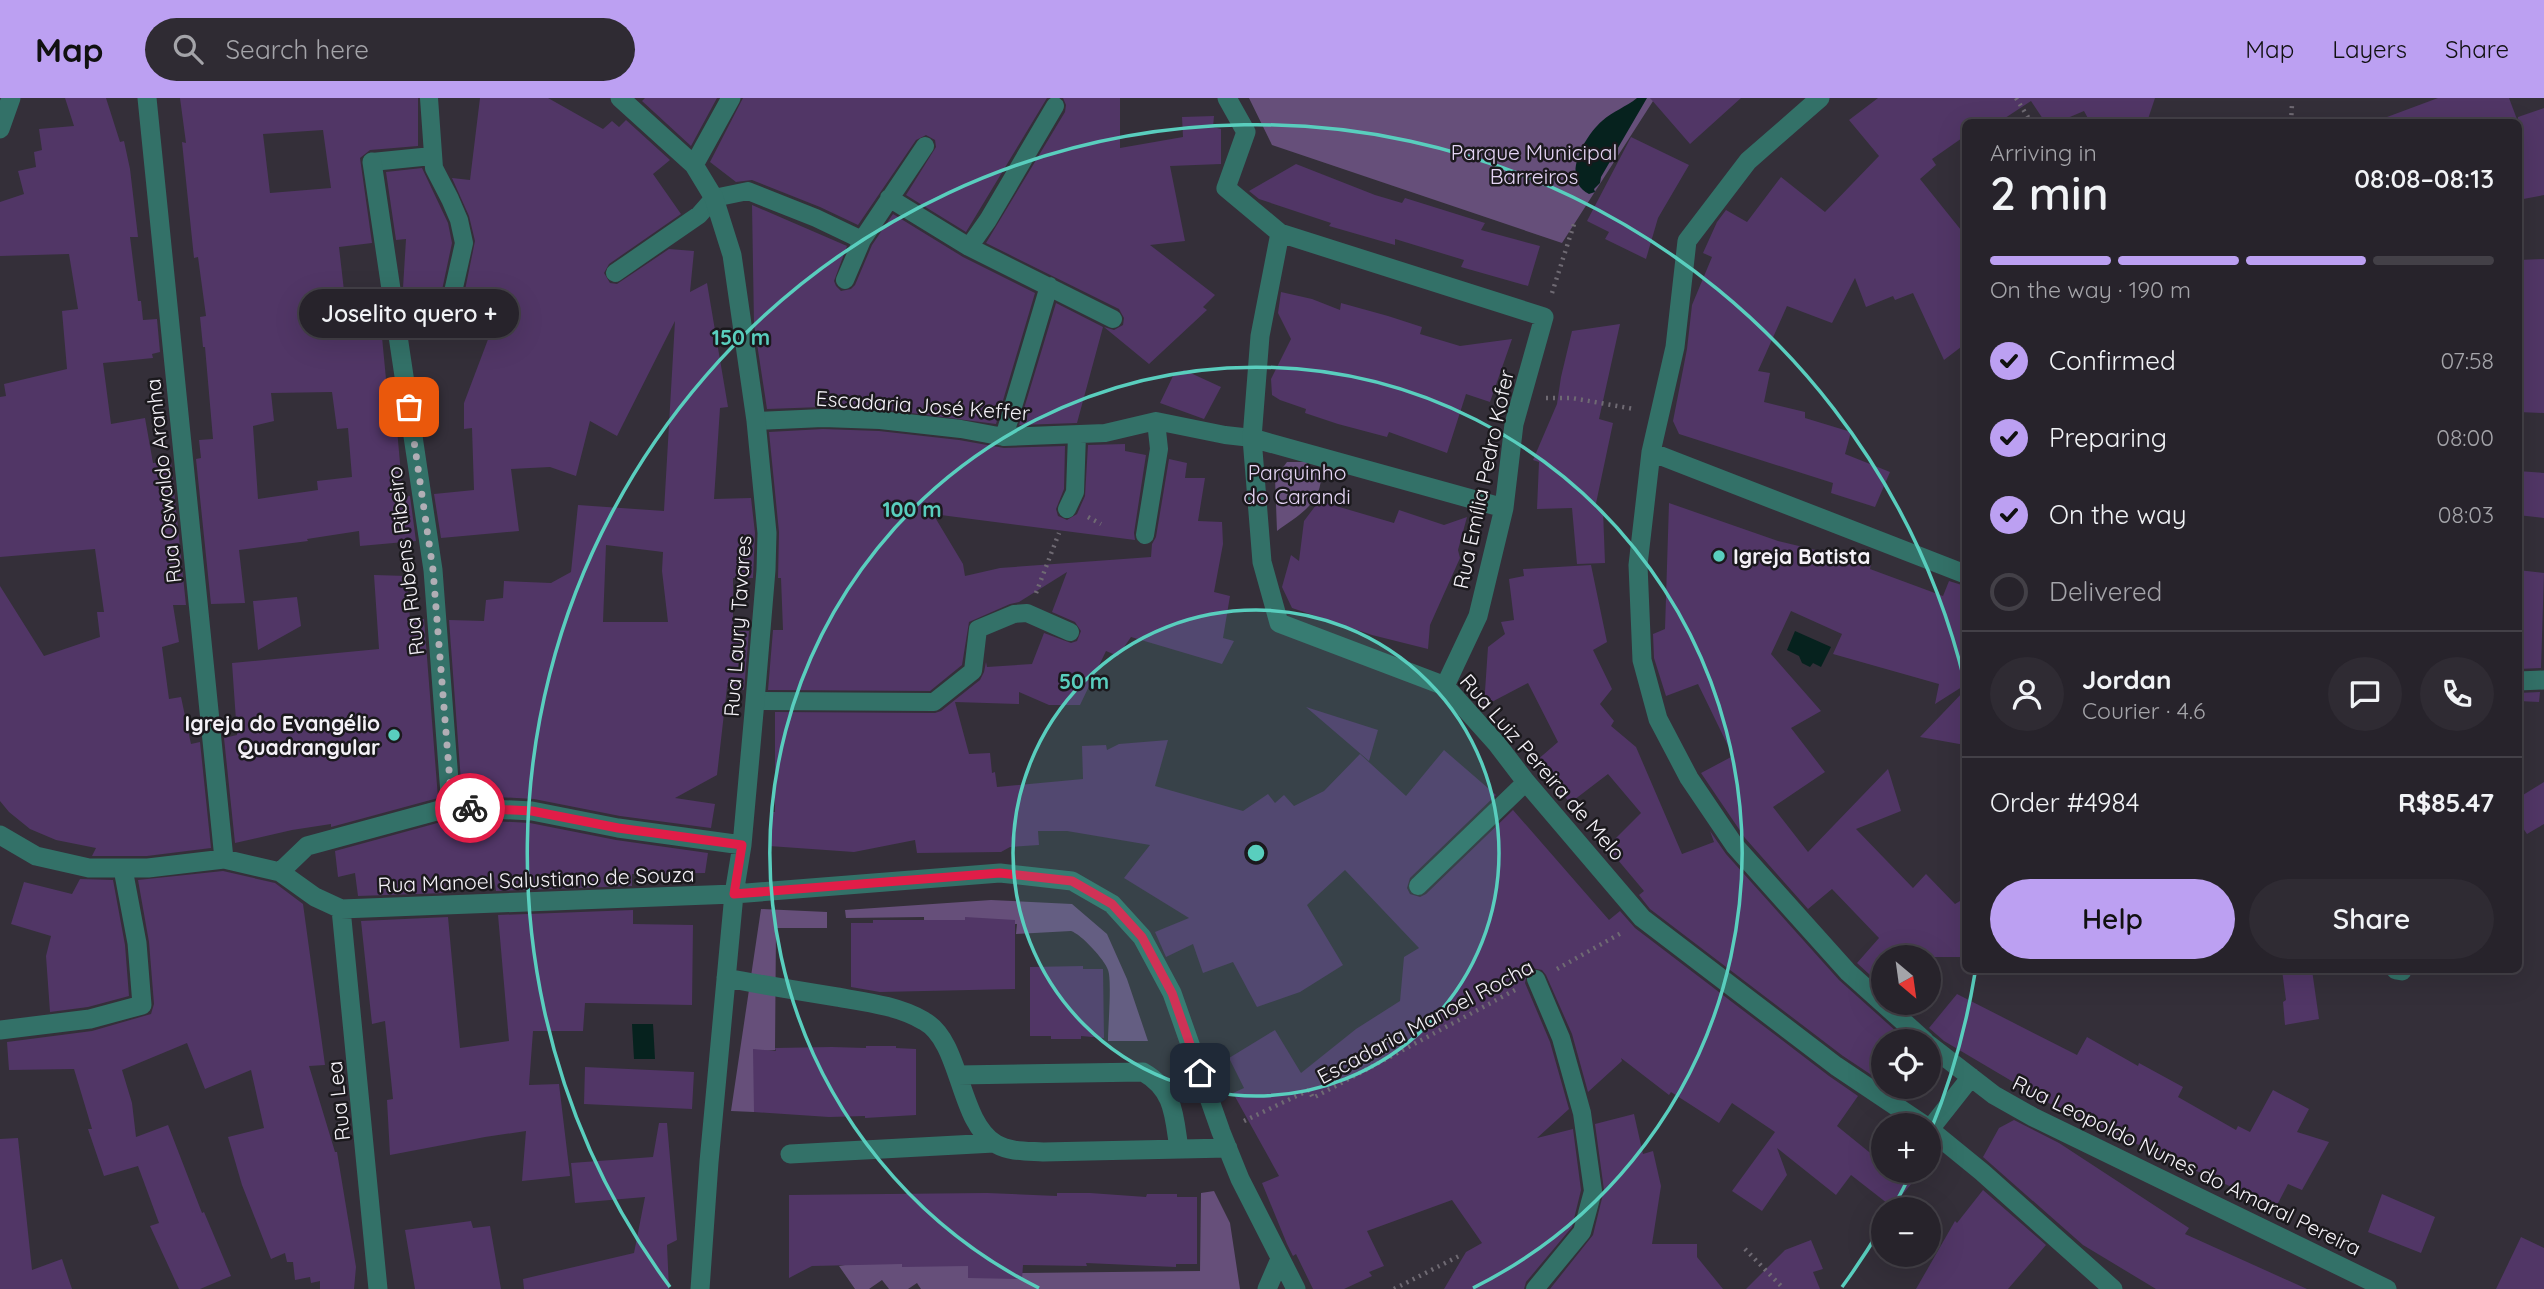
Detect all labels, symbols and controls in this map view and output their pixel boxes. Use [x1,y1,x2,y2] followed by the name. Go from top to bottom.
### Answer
[145,18,635,81] search box
[35,29,103,70] text: Map
[169,30,207,68] icon: search
[225,33,369,66] text: Search here
[2245,34,2294,64] text: Map
[2332,34,2407,64] text: Layers
[2445,34,2509,64] text: Share
[1990,138,2097,167] text: Arriving in
[1451,139,1617,189] park label: Parque Municipal Barreiros
[2354,162,2494,195] text: 08:08–08:13
[1990,164,2109,222] text: 2 min
[1990,275,2191,304] text: On the way · 190 m
[299,288,519,337] callout: Joselito quero +
[321,299,497,328] text: Joselito quero +
[712,324,770,350] text: 150 m
[1990,342,2028,380] icon: check
[2049,344,2176,377] text: Confirmed
[2441,346,2494,375] text: 07:58
[1447,367,1519,591] street label: Rua Emília Pedro Kofer
[139,377,187,585] street label: Rua Oswaldo Aranha
[379,377,439,437] pin
[815,385,1031,425] street label: Escadaria José Keffer
[390,388,428,426] icon: bag
[1990,419,2028,457] icon: check
[2049,421,2167,454] text: Preparing
[2436,423,2494,452] text: 08:00
[1243,459,1351,509] park label: Parquinho do Carandi
[380,465,430,657] street label: Rua Rubens Ribeiro
[882,496,942,522] text: 100 m
[1990,496,2028,534] icon: check
[2049,498,2187,531] text: On the way
[2438,500,2494,529] text: 08:03
[718,534,756,718] street label: Rua Laury Tavares
[1733,543,1870,569] place label: Igreja Batista
[1711,548,1727,564] marker: Igreja Batista
[2049,575,2162,608] text: Delivered
[1990,657,2064,731] button: person
[2328,657,2402,731] button: chat
[2420,657,2494,731] button: phone
[2082,663,2171,696] text: Jordan
[1059,668,1109,694] text: 50 m
[1455,668,1631,866] street label: Rua Luiz Pereira de Melo
[2082,696,2205,725] text: Courier · 4.6
[185,710,380,760] place label: Igreja do Evangélio Quadrangular
[386,727,402,743] marker: Igreja do Evangélio Quadrangular
[435,773,505,843] courier
[1990,786,2139,819] text: Order #4984
[2398,786,2494,819] text: R$85.47
[451,789,489,827] icon: bike
[1244,841,1268,865] centre of rings
[377,860,695,898] street label: Rua Manoel Salustiano de Souza
[1990,879,2235,959] button: Help
[2249,879,2494,959] button: Share
[1871,945,1941,1015] north arrow
[1871,945,1941,1267] map controls
[1312,953,1538,1089] street label: Escadaria Manoel Rocha
[1871,1029,1941,1099] button: locate
[1170,1043,1230,1103] pin
[1181,1054,1219,1092] icon: home
[321,1060,355,1142] street label: Rua Lea
[2009,1069,2365,1261] street label: Rua Leopoldo Nunes do Amaral Pereira
[1871,1113,1941,1183] button: +
[1871,1197,1941,1267] button: −

